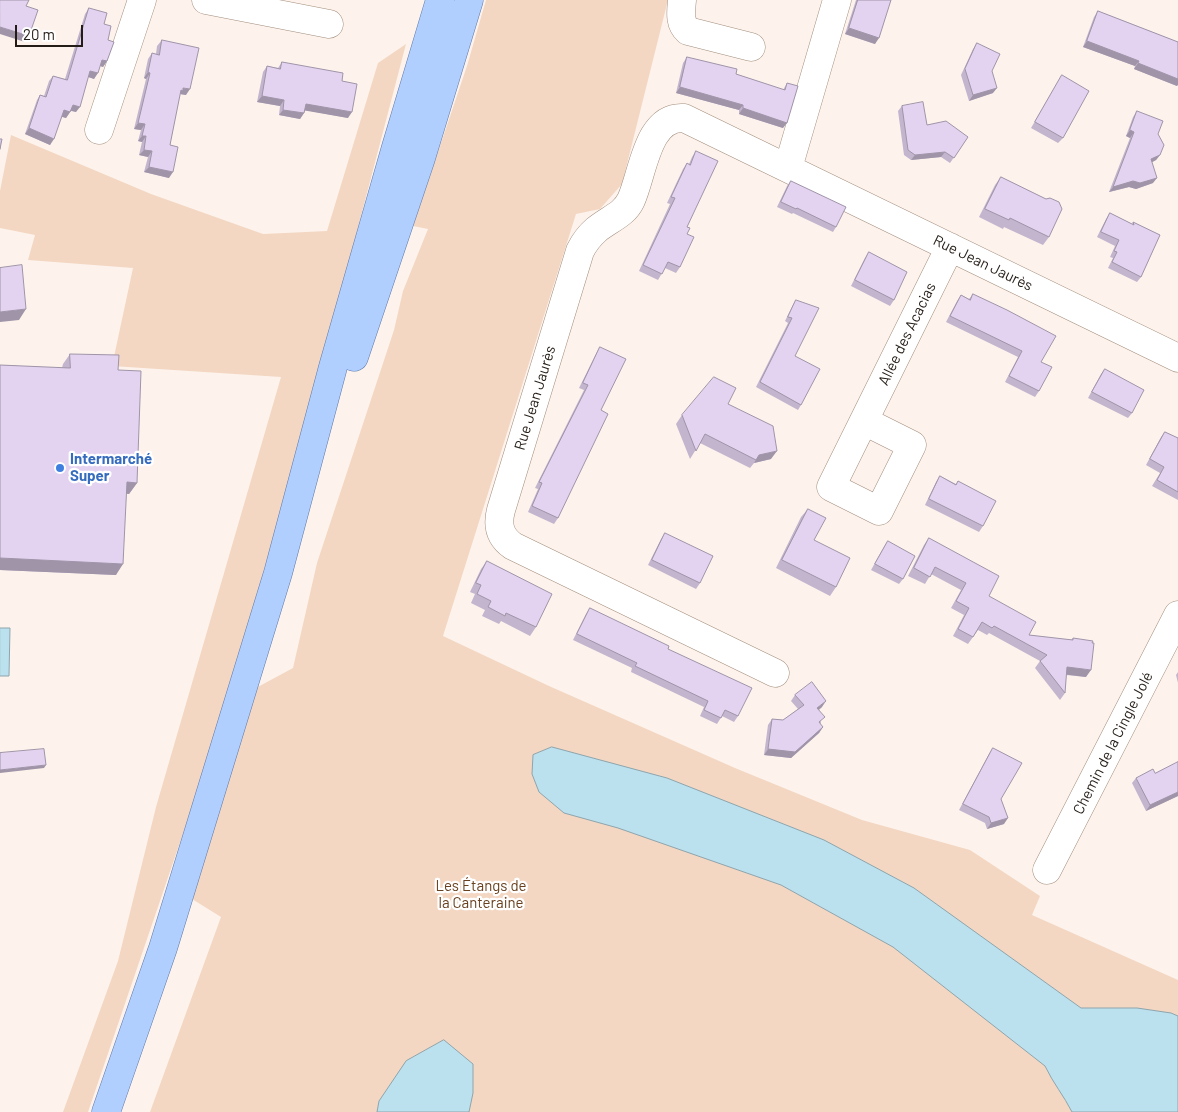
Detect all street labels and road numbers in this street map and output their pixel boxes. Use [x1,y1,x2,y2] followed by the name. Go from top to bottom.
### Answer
[930,231,1036,295] street label: Rue Jean Jaurès
[874,280,940,388] street label: Allée des Acacias
[511,344,559,452] street label: Rue Jean Jaurès
[1069,669,1157,817] street label: Chemin de la Cingle Jolé

